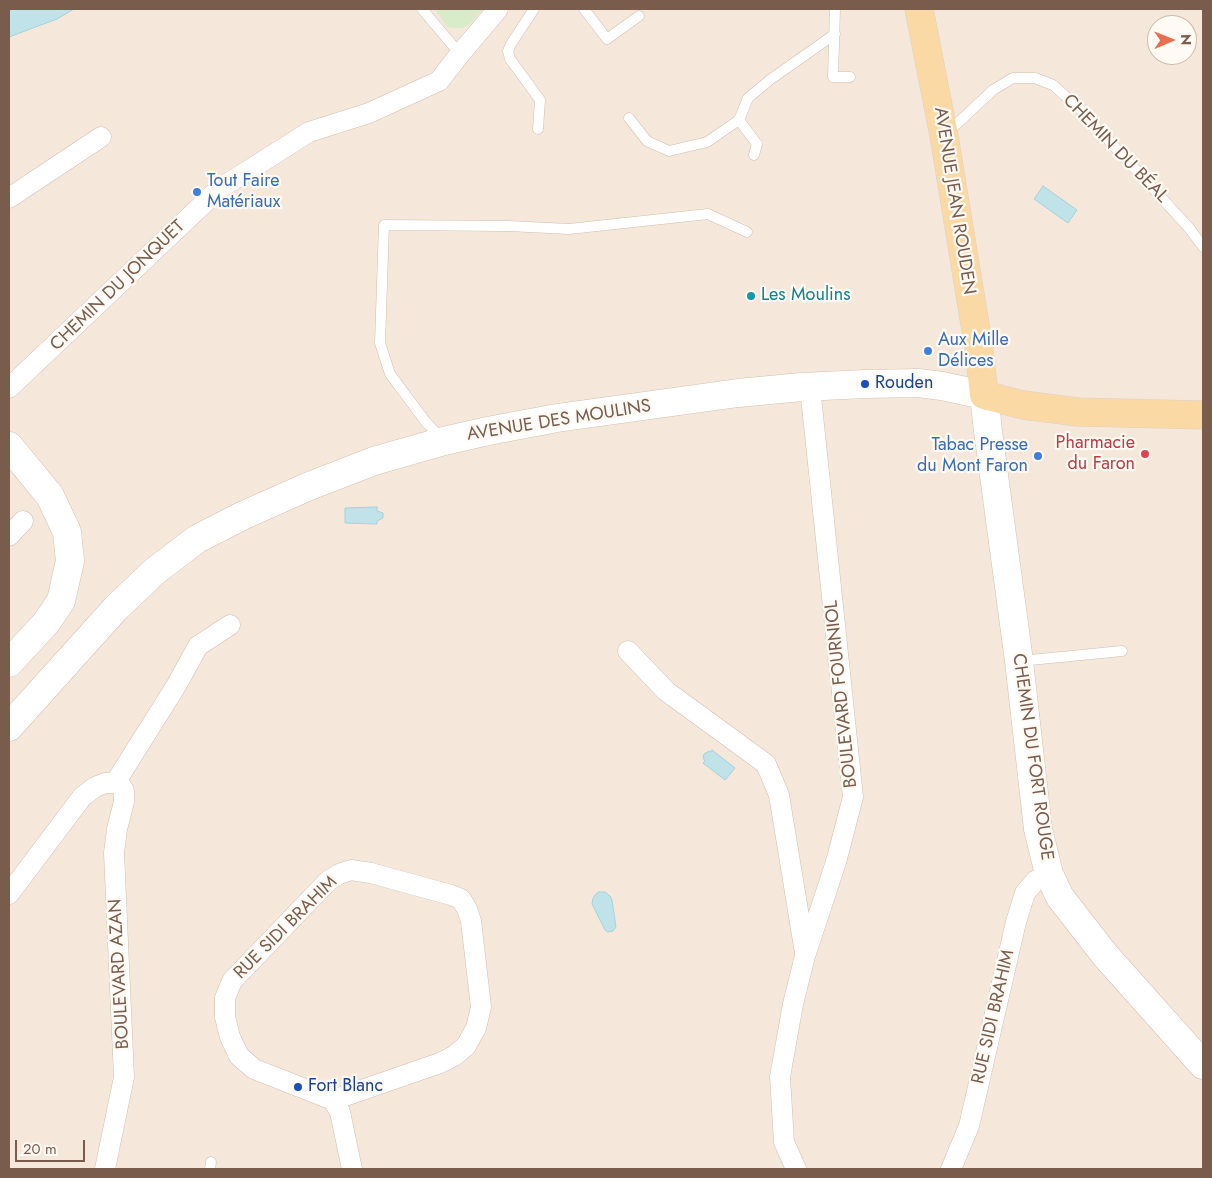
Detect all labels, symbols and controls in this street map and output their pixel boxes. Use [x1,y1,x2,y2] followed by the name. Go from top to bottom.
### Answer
[1147,15,1197,65] north arrow
[1176,34,1196,45] text: N
[1058,90,1172,208] street label: CHEMIN DU BÉAL
[929,106,979,296] street label: AVENUE JEAN ROUDEN
[207,171,280,213] place label: Tout Faire Matériaux
[191,186,203,198] marker: Tout Faire Matériaux
[46,216,190,356] street label: CHEMIN DU JONQUET
[761,285,850,307] place label: Les Moulins
[745,290,757,302] marker: Les Moulins
[938,330,1009,372] place label: Aux Mille Délices
[922,345,934,357] marker: Aux Mille Délices
[875,373,933,395] place label: Rouden
[859,378,871,390] marker: Rouden
[465,396,653,446] street label: AVENUE DES MOULINS
[1056,433,1135,476] place label: Pharmacie du Faron
[917,435,1028,478] place label: Tabac Presse du Mont Faron
[1139,448,1151,460] marker: Pharmacie du Faron
[1032,450,1044,462] marker: Tabac Presse du Mont Faron
[821,599,863,789] street label: BOULEVARD FOURNIOL
[1007,652,1057,862] street label: CHEMIN DU FORT ROUGE
[230,872,342,984] street label: RUE SIDI BRAHIM
[105,898,135,1050] street label: BOULEVARD AZAN
[968,948,1020,1086] street label: RUE SIDI BRAHIM
[308,1076,383,1098] place label: Fort Blanc
[292,1081,304,1093] marker: Fort Blanc
[18,1130,88,1162] scale bar
[23,1138,57,1160] text: 20 m

